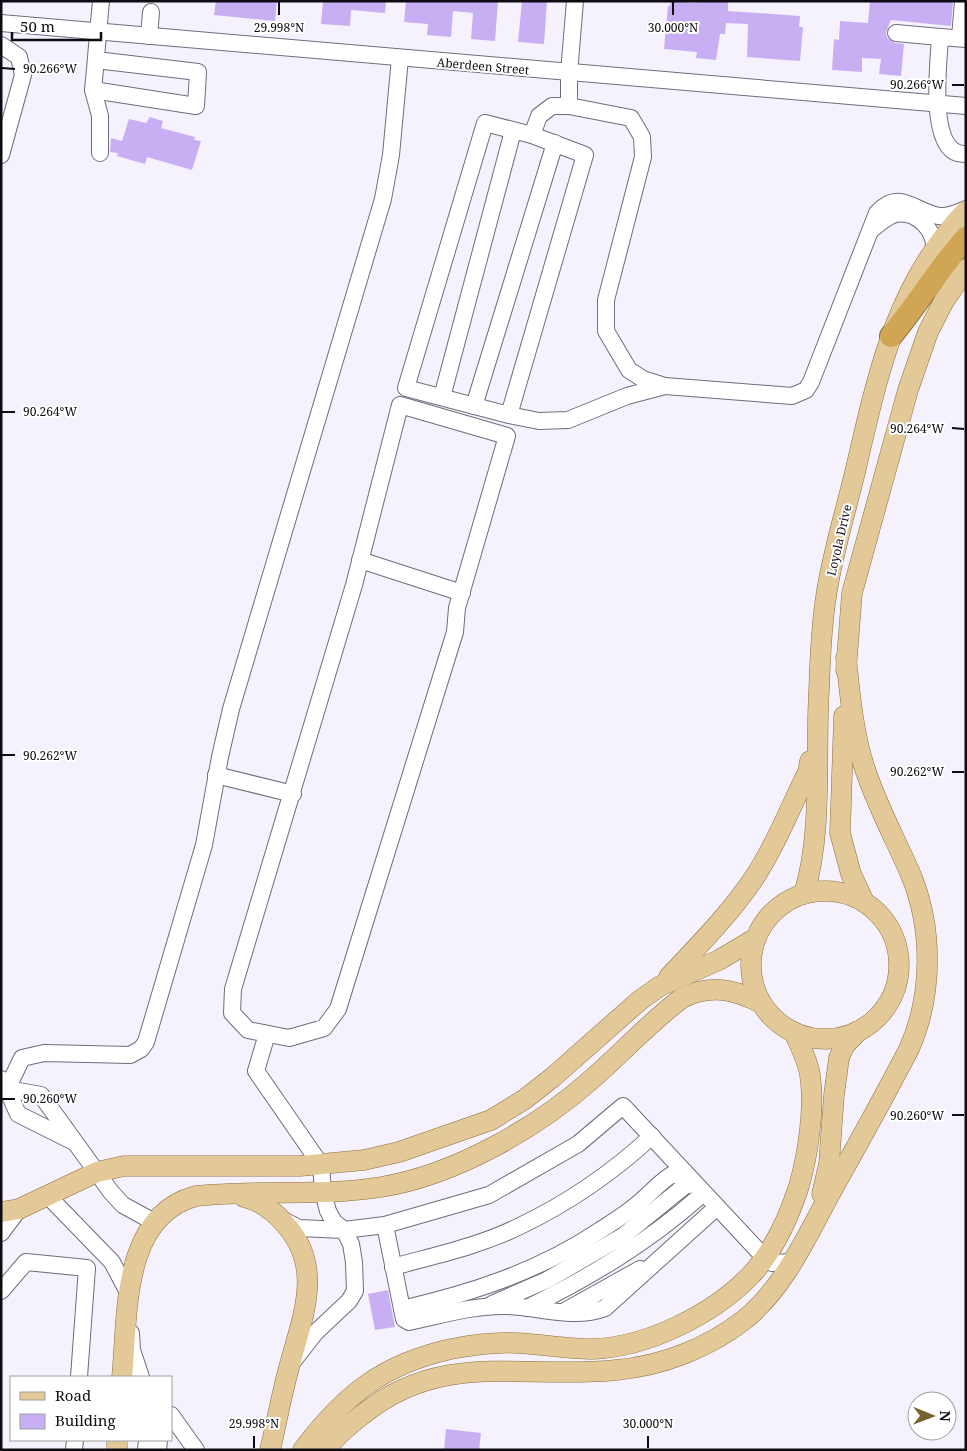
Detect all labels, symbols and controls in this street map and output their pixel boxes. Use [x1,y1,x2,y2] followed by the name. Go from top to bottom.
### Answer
[12,10,101,42] scale bar
[20,16,55,36] text: 50 m
[254,19,304,36] text: 29.998°N
[648,19,698,36] text: 30.000°N
[436,54,530,78] street label: Aberdeen Street
[23,60,77,77] text: 90.266°W
[890,76,944,93] text: 90.266°W
[23,403,77,420] text: 90.264°W
[890,420,944,437] text: 90.264°W
[823,503,855,577] street label: Loyola Drive
[23,747,77,764] text: 90.262°W
[890,763,944,780] text: 90.262°W
[23,1090,77,1107] text: 90.260°W
[890,1107,944,1124] text: 90.260°W
[10,1376,172,1441] legend
[55,1385,91,1405] text: Road
[907,1391,957,1441] north arrow
[55,1410,116,1430] text: Building
[936,1411,955,1422] text: N
[229,1415,279,1432] text: 29.998°N
[623,1415,673,1432] text: 30.000°N

